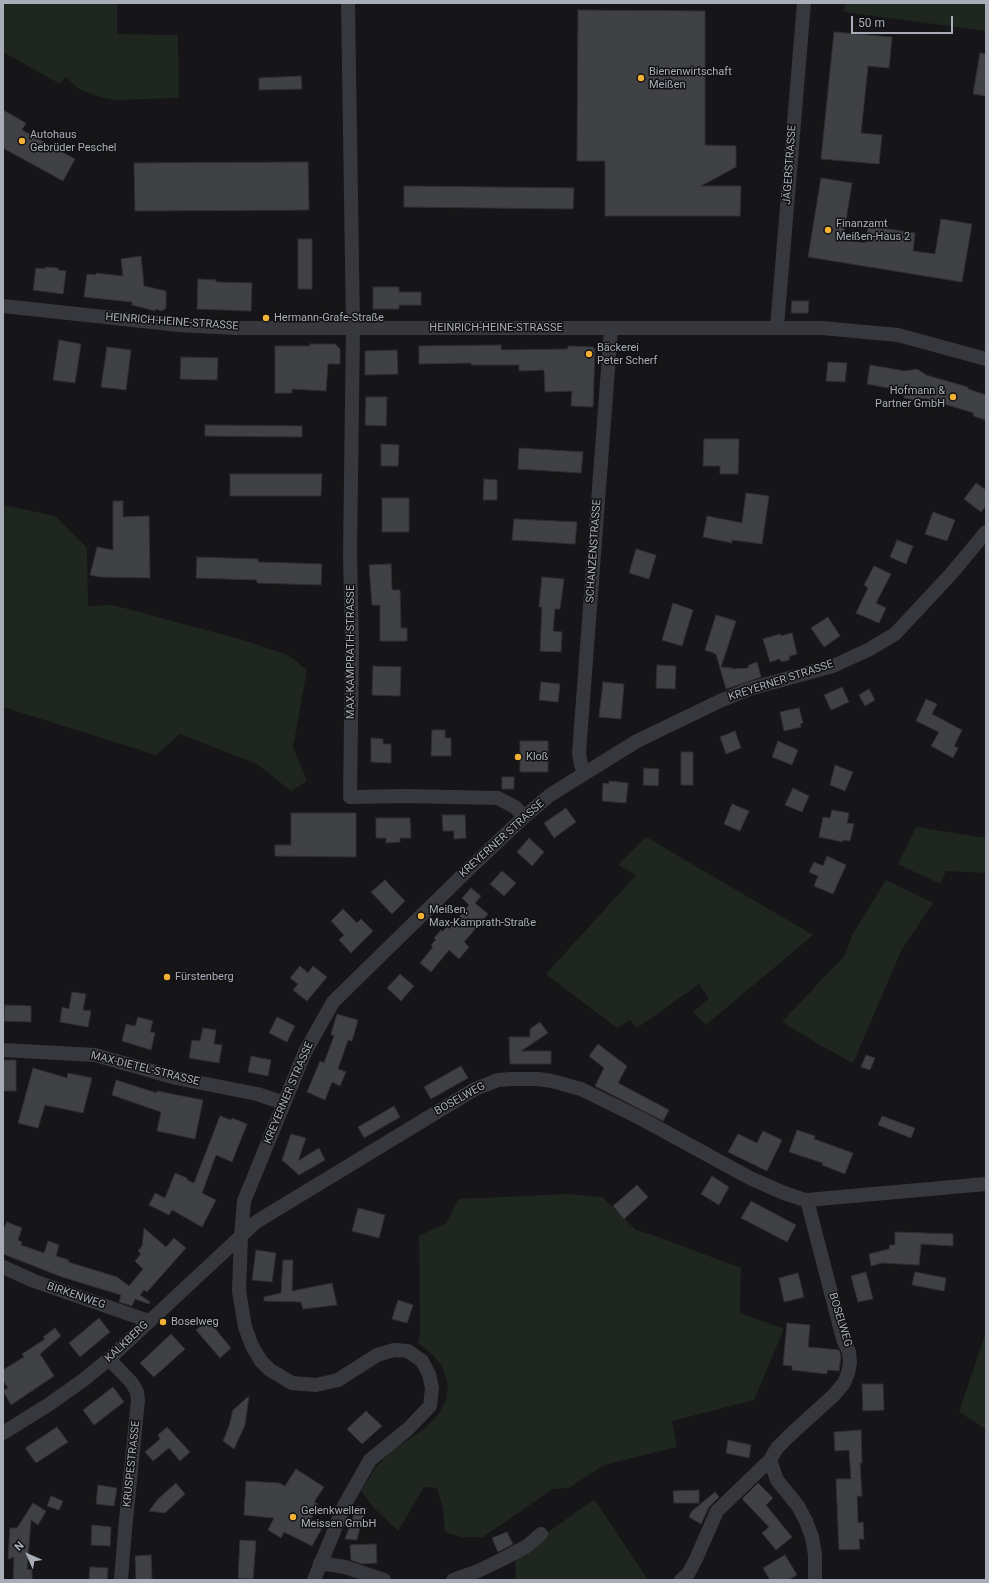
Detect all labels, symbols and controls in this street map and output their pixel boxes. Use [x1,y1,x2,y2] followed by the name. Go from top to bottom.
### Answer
[853,8,955,34] scale bar
[858,16,885,30] text: 50 m
[649,65,732,91] place label: Bienenwirtschaft Meißen
[636,73,646,83] marker: Bienenwirtschaft Meißen
[781,125,799,205] street label: JÄGERSTRASSE
[30,128,116,154] place label: Autohaus Gebrüder Peschel
[17,136,27,146] marker: Autohaus Gebrüder Peschel
[836,217,910,243] place label: Finanzamt Meißen-Haus 2
[823,225,833,235] marker: Finanzamt Meißen-Haus 2
[105,311,239,333] street label: HEINRICH-HEINE-STRASSE
[274,311,384,325] place label: Hermann-Grafe-Straße
[261,313,271,323] marker: Hermann-Grafe-Straße
[429,321,563,335] street label: HEINRICH-HEINE-STRASSE
[597,341,657,367] place label: Bäckerei Peter Scherf
[584,349,594,359] marker: Bäckerei Peter Scherf
[875,384,945,410] place label: Hofmann & Partner GmbH
[948,392,958,402] marker: Hofmann & Partner GmbH
[584,499,604,603] street label: SCHANZENSTRASSE
[344,585,358,719] street label: MAX-KAMPRATH-STRASSE
[727,658,835,704] street label: KREYERNER STRASSE
[526,750,548,764] place label: Kloß
[513,752,523,762] marker: Kloß
[457,797,547,881] street label: KREYERNER STRASSE
[429,903,536,929] place label: Meißen, Max-Kamprath-Straße
[416,911,426,921] marker: Meißen, Max-Kamprath-Straße
[175,970,234,984] place label: Fürstenberg
[162,972,172,982] marker: Fürstenberg
[262,1040,316,1146] street label: KREYERNER STRASSE
[89,1049,201,1089] street label: MAX-DIETEL-STRASSE
[432,1080,488,1118] street label: BOSELWEG
[45,1280,107,1312] street label: BIRKENWEG
[826,1291,854,1349] street label: BOSELWEG
[171,1315,219,1329] place label: Boselweg
[158,1317,168,1327] marker: Boselweg
[103,1319,151,1365] street label: KALKBERG
[121,1420,143,1508] street label: KRUSPESTRASSE
[301,1504,376,1530] place label: Gelenkwellen Meissen GmbH
[288,1512,298,1522] marker: Gelenkwellen Meissen GmbH
[8,1535,48,1575] north arrow
[12,1539,26,1554] text: N

